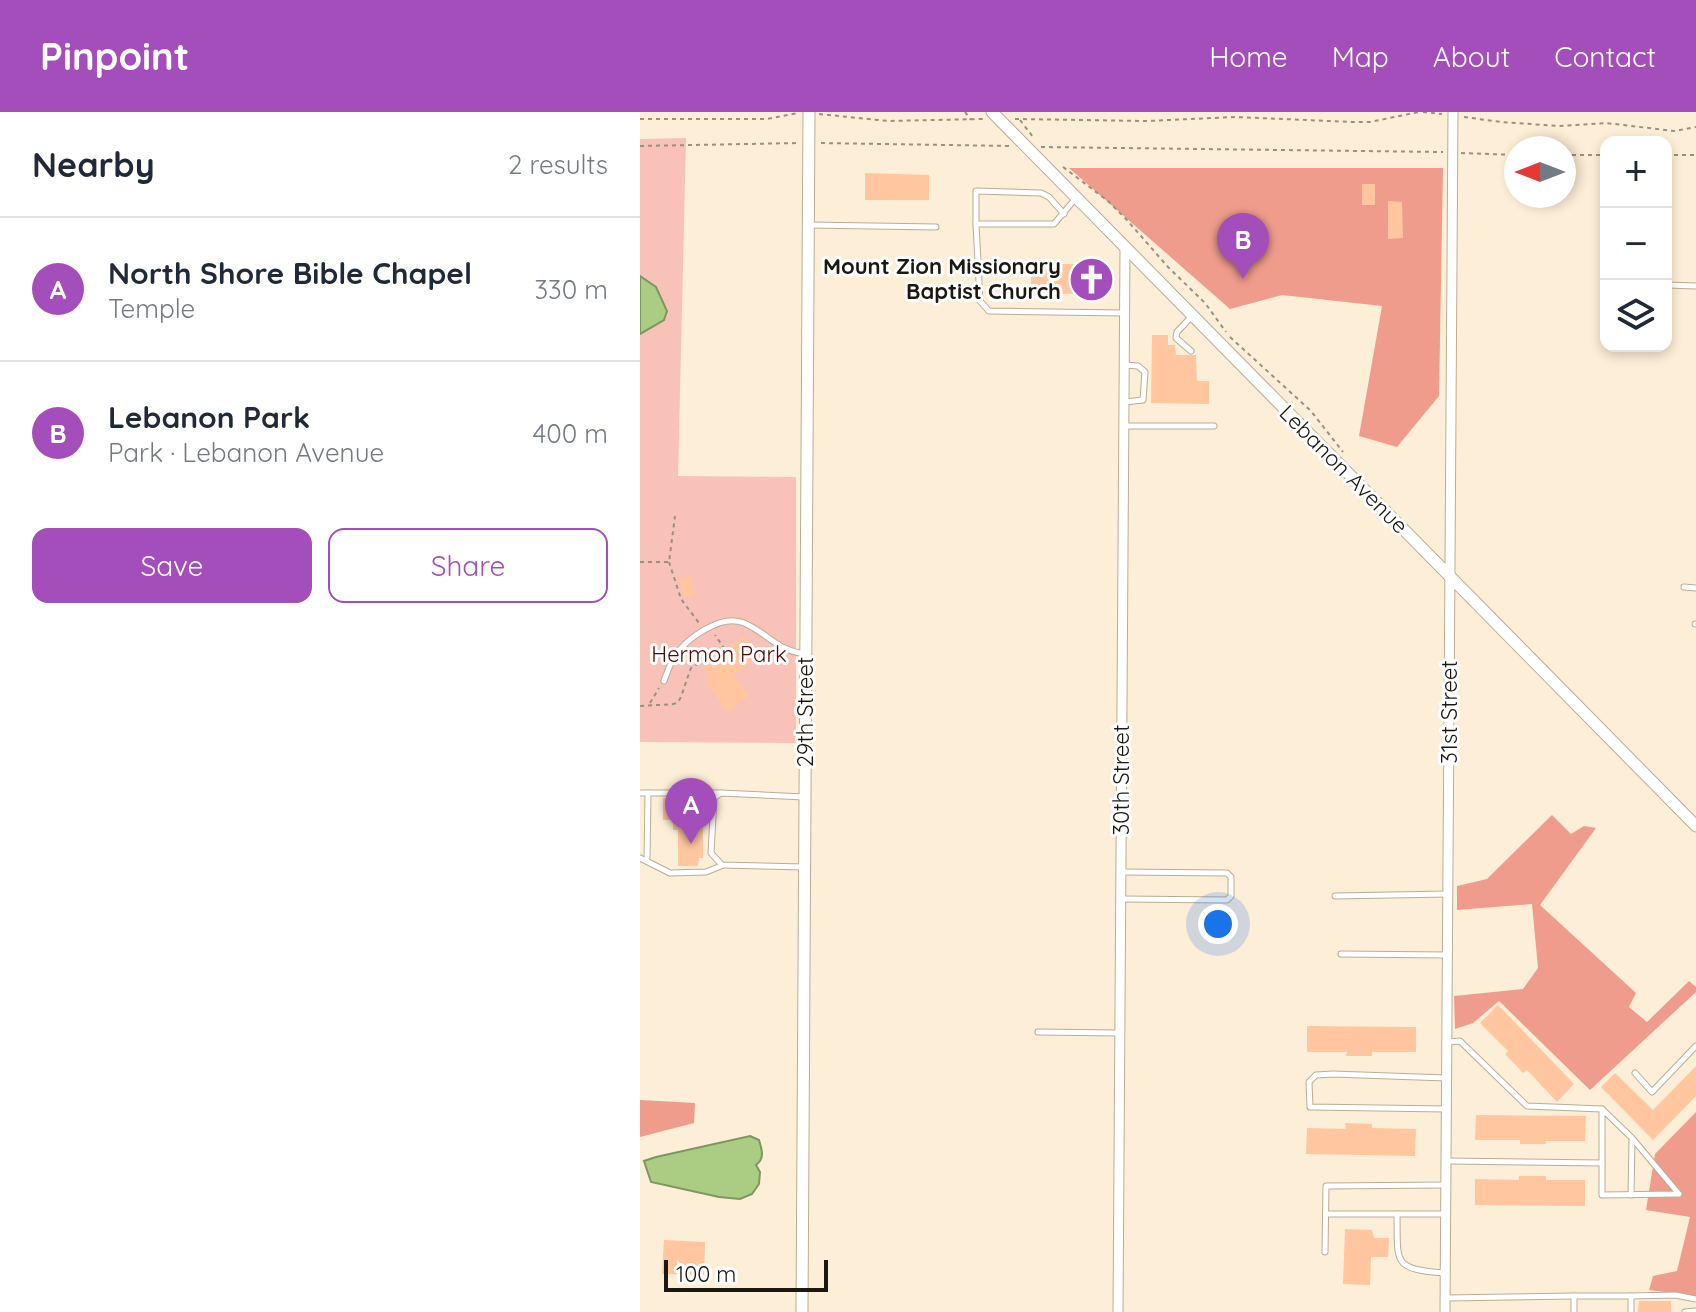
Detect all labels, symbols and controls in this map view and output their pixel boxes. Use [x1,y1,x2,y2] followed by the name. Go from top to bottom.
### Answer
[40,32,189,80] text: Pinpoint
[1209,39,1288,74] text: Home
[1332,39,1389,74] text: Map
[1433,39,1510,74] text: About
[1554,39,1656,74] text: Contact
[1504,136,1576,208] north arrow
[1600,136,1672,352] map controls
[1600,136,1672,208] button: +
[32,143,155,186] text: Nearby
[508,148,608,181] text: 2 results
[1600,208,1672,280] button: −
[1217,213,1269,279] pin: B
[823,252,1061,305] place label: Mount Zion Missionary Baptist Church
[108,254,472,292] text: North Shore Bible Chapel
[1068,255,1116,303] church icon: Mount Zion Missionary Baptist Church
[50,273,66,306] text: A
[534,273,608,306] text: 330 m
[1600,280,1672,352] button: layers
[108,292,195,325] text: Temple
[108,398,310,436] text: Lebanon Park
[1274,399,1414,539] street label: Lebanon Avenue
[49,417,67,450] text: B
[533,417,608,450] text: 400 m
[108,436,384,469] text: Park · Lebanon Avenue
[32,528,312,603] button: Save
[328,528,608,603] button: Share
[651,640,787,668] park label: Hermon Park
[791,657,819,767] street label: 29th Street
[1435,660,1463,764] street label: 31st Street
[1107,725,1135,835] street label: 30th Street
[665,778,717,844] pin: A
[1198,904,1238,944] your location
[664,1256,828,1292] scale bar
[676,1260,736,1288] text: 100 m

